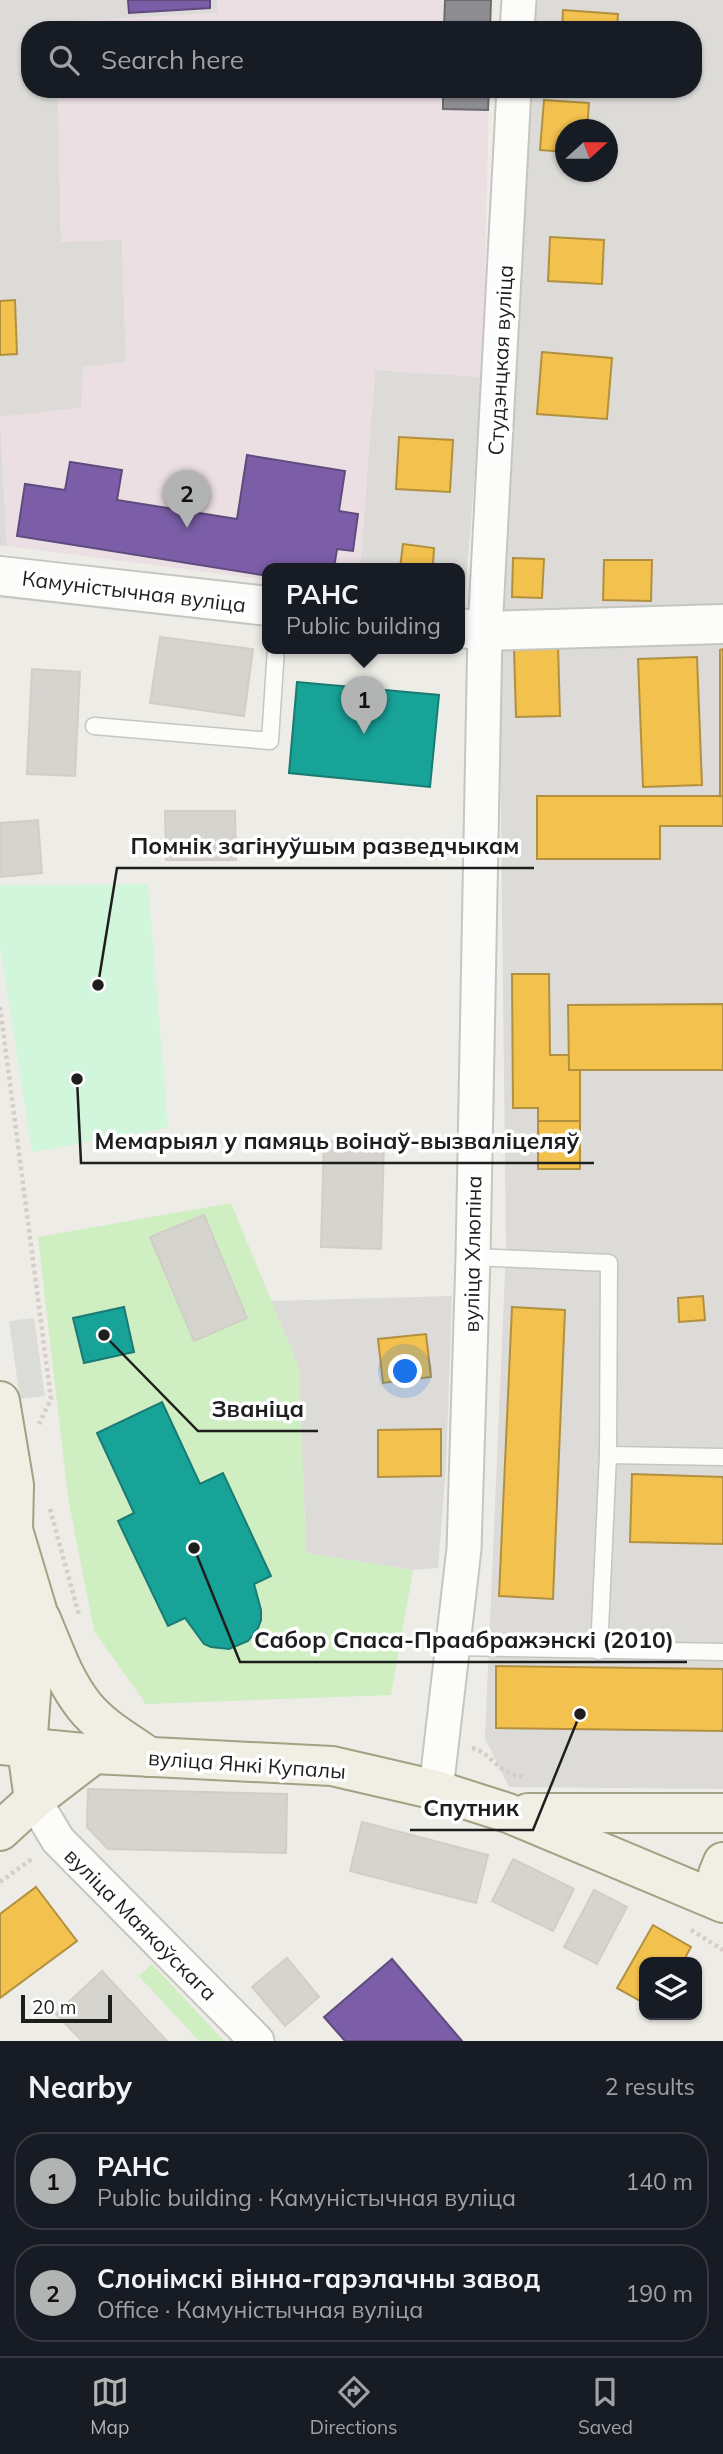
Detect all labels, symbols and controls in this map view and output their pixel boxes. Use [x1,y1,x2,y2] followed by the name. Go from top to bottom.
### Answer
[21,21,702,98] search box
[45,41,83,79] icon: search
[101,43,244,76] text: Search here
[555,119,618,182] north arrow
[482,264,518,456] street label: Студэнцкая вуліца
[164,470,210,528] pin: 2
[262,563,465,654] popup
[21,564,247,618] street label: Камуністычная вуліца
[286,578,359,611] text: РАНС
[286,611,441,640] text: Public building
[341,676,387,734] pin: 1
[117,824,534,868] callout: Помнік загінуўшым разведчыкам
[131,831,519,860] text: Помнік загінуўшым разведчыкам
[81,1119,594,1163] callout: Мемарыял у памяць воінаў-вызваліцеляў
[95,1126,580,1155] text: Мемарыял у памяць воінаў-вызваліцеляў
[458,1175,486,1333] street label: вуліца Хлюпіна
[388,1354,422,1388] your location
[198,1387,318,1431] callout: Званіца
[212,1394,304,1423] text: Званіца
[240,1618,687,1662] callout: Сабор Спаса-Праабражэнскі (2010)
[254,1625,674,1654] text: Сабор Спаса-Праабражэнскі (2010)
[147,1744,347,1784] street label: вуліца Янкі Купалы
[410,1786,533,1830] callout: Спутник
[423,1793,520,1822] text: Спутник
[59,1842,223,2006] street label: вуліца Маякоўскага
[639,1957,702,2020] map controls
[639,1957,702,2020] button: layers
[21,1992,112,2024] scale bar
[32,1995,76,2019] text: 20 m
[28,2068,132,2106] text: Nearby
[605,2072,695,2101] text: 2 results
[97,2150,170,2183] text: РАНС
[46,2167,60,2196] text: 1
[625,2167,693,2196] text: 140 m
[97,2183,516,2212] text: Public building · Камуністычная вуліца
[97,2262,540,2295] text: Слонімскі вінна-гарэлачны завод
[46,2279,60,2308] text: 2
[625,2279,693,2308] text: 190 m
[97,2295,423,2324] text: Office · Камуністычная вуліца
[90,2373,129,2439] tab: Map
[310,2373,398,2439] tab: Directions
[578,2373,633,2439] tab: Saved

